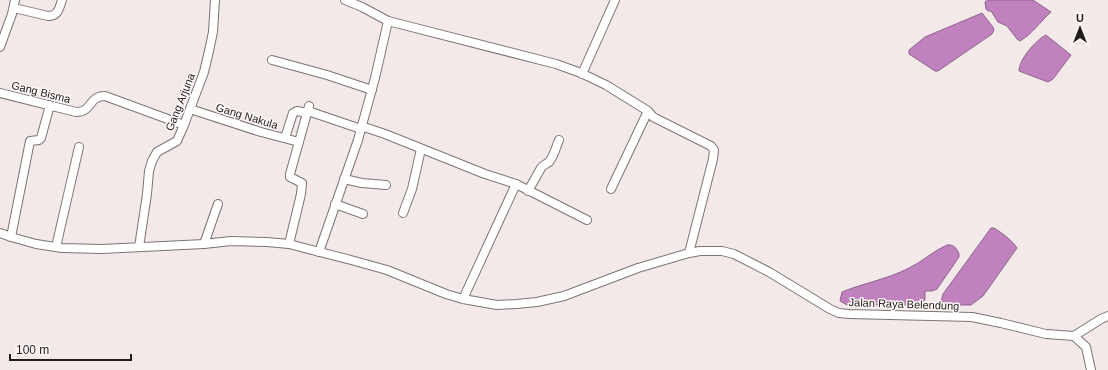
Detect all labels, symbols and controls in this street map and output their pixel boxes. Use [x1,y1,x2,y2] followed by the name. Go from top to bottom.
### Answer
[1060,8,1100,48] north arrow
[1076,12,1084,24] text: U
[163,71,197,133] street label: Gang Arjuna
[10,79,73,105] street label: Gang Bisma
[215,101,280,131] street label: Gang Nakula
[848,296,960,312] street label: Jalan Raya Belendung
[10,336,131,362] scale bar
[16,343,49,357] text: 100 m

